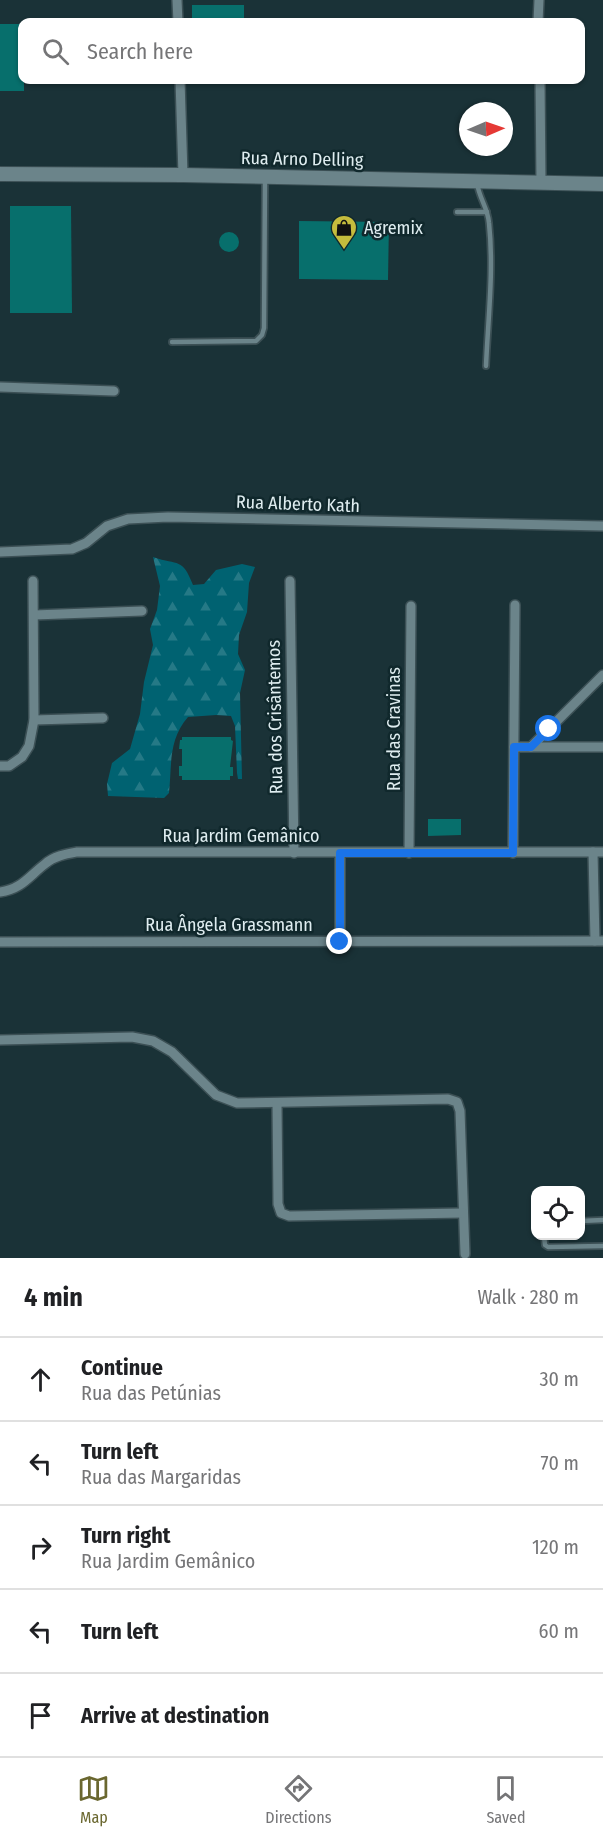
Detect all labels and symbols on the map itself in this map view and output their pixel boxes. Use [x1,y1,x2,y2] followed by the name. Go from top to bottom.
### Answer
[459,102,513,156] north arrow
[241,147,364,171] street label: Rua Arno Delling
[329,213,359,251] shop icon: Agremix
[364,217,423,239] place label: Agremix
[236,491,360,517] street label: Rua Alberto Kath
[263,639,287,794] street label: Rua dos Crisântemos
[383,667,405,791] street label: Rua das Cravinas
[535,715,561,741] route start
[163,825,319,847] street label: Rua Jardim Gemânico
[145,914,313,936] street label: Rua Ângela Grassmann
[326,928,352,954] route end

